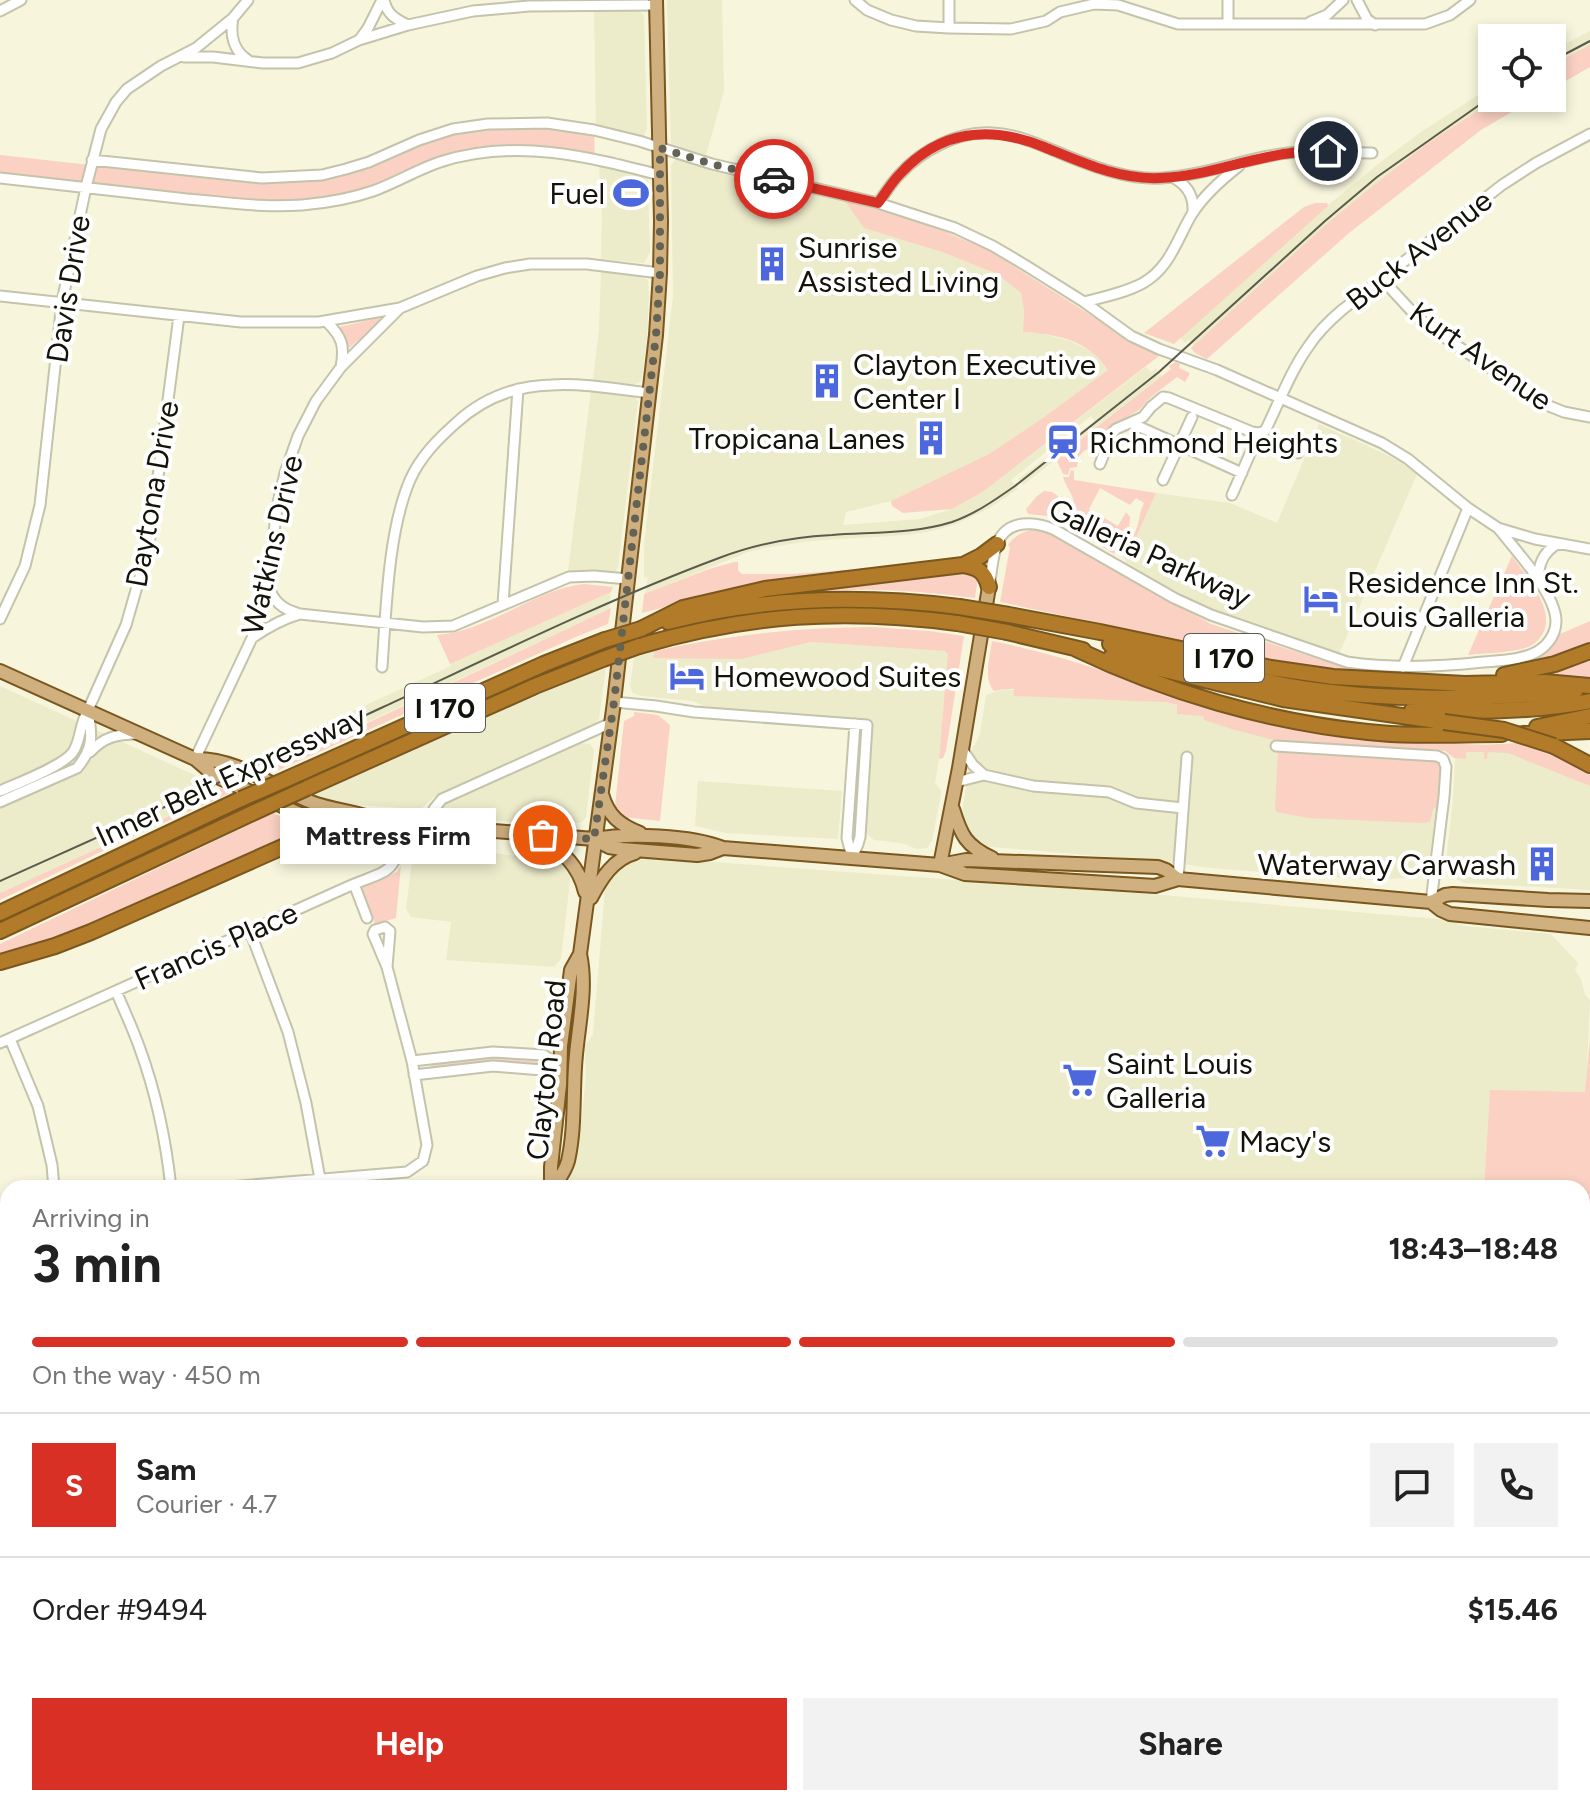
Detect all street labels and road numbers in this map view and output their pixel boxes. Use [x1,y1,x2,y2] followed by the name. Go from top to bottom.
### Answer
[1339,182,1499,318] street label: Buck Avenue
[38,213,98,365] street label: Davis Drive
[1403,293,1559,419] street label: Kurt Avenue
[117,398,187,590] street label: Daytona Drive
[233,452,311,638] street label: Watkins Drive
[1043,490,1257,616] street label: Galleria Parkway
[1184,634,1264,682] road number: I 170
[405,684,485,732] road number: I 170
[90,697,372,855] street label: Inner Belt Expressway
[129,894,303,998] street label: Francis Place
[518,978,574,1162] street label: Clayton Road

